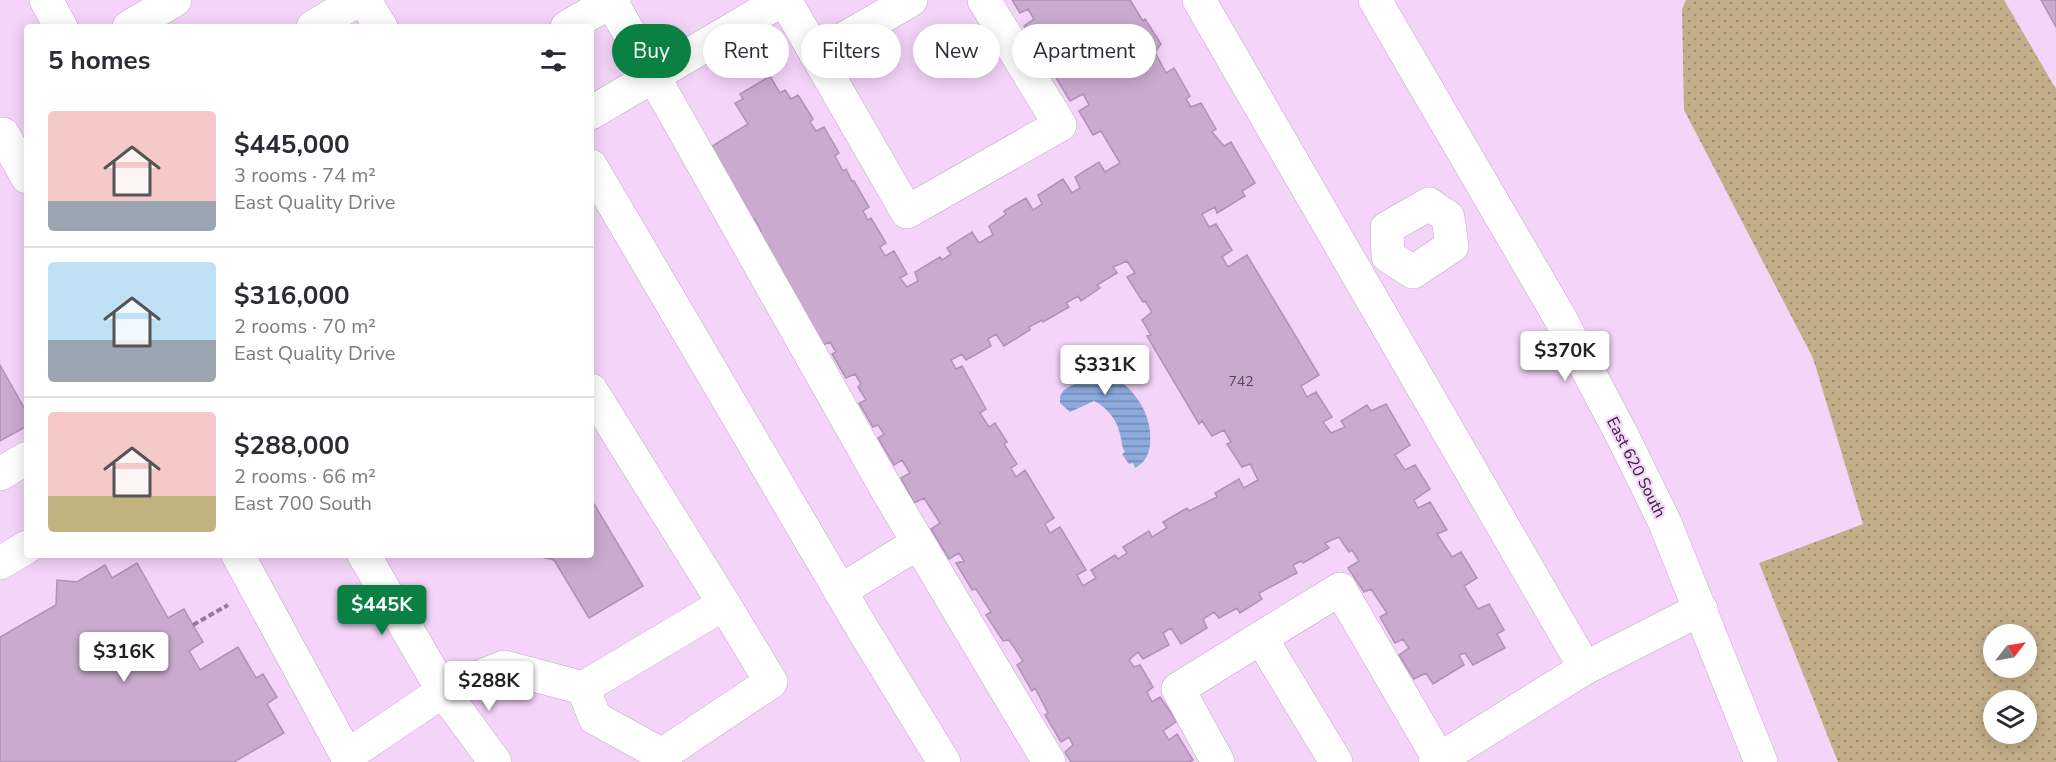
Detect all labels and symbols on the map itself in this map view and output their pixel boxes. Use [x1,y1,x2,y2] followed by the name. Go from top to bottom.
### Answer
[1523,331,1607,382] pin: $370K
[1063,345,1147,396] pin: $331K
[1228,372,1254,391] house number: 742
[1601,413,1671,522] street label: East 620 South
[340,585,424,636] pin: $445K
[1983,624,2037,678] north arrow
[82,632,166,683] pin: $316K
[447,661,531,712] pin: $288K

